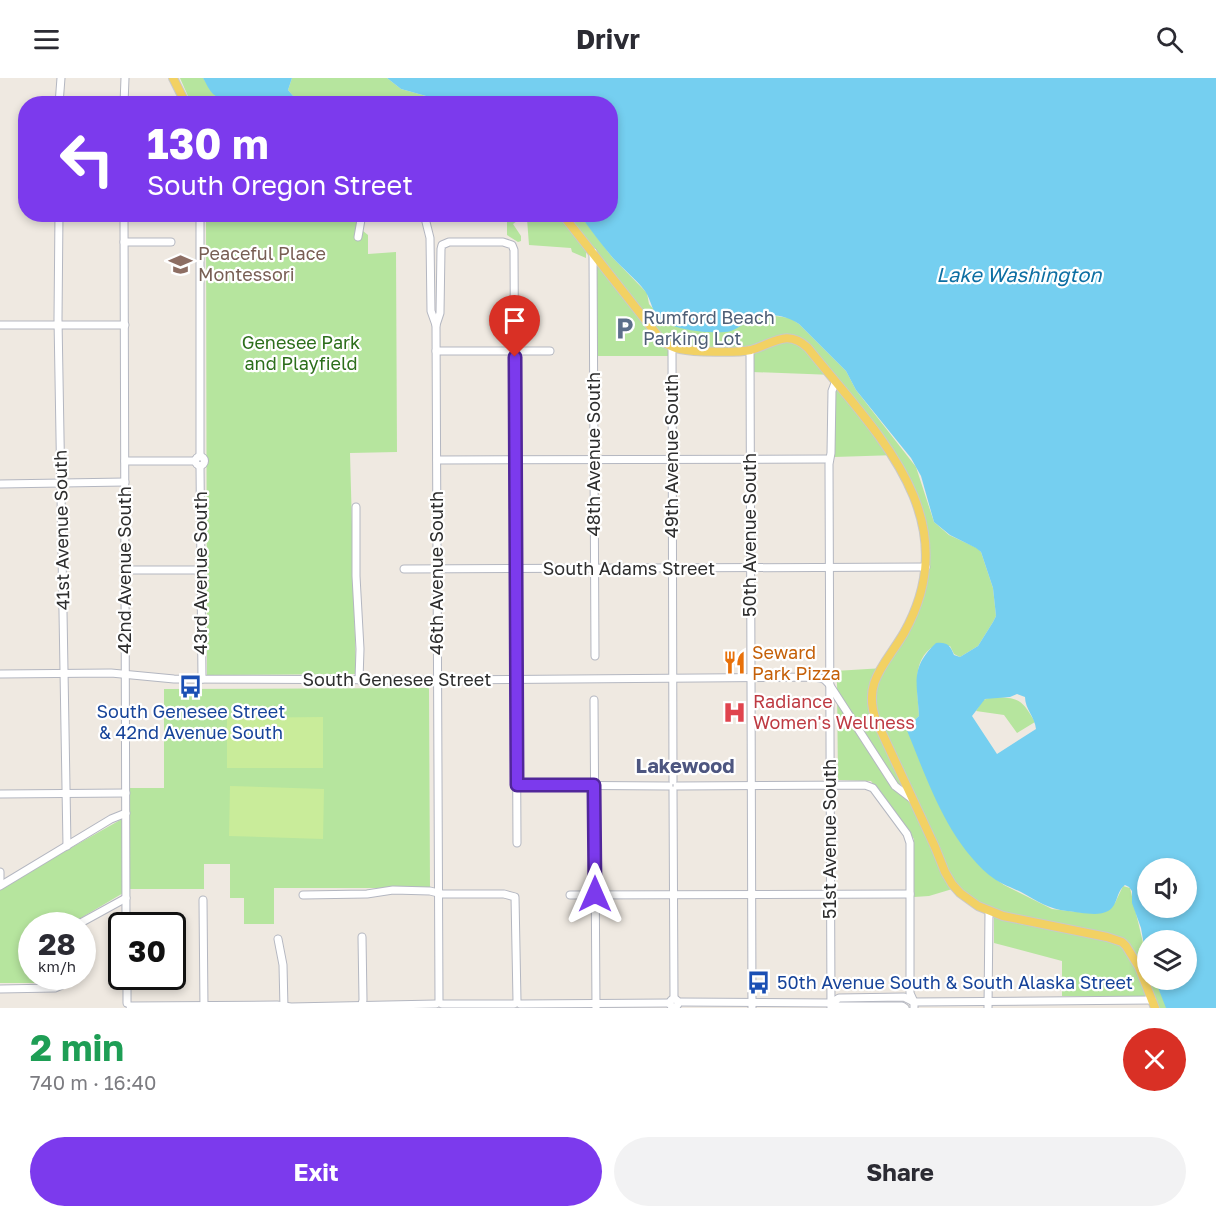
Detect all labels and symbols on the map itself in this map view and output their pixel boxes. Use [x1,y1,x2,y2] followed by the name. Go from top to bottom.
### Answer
[198,242,326,285] place label: Peaceful Place Montessori
[167,251,193,277] school or university icon: Peaceful Place Montessori
[936,262,1102,287] water label: Lake Washington
[489,295,540,357] pin
[643,306,775,349] place label: Rumford Beach Parking Lot
[612,315,638,341] parking icon: Rumford Beach Parking Lot
[242,331,360,374] park label: Genesee Park and Playfield
[582,372,604,536] street label: 48th Avenue South
[660,374,682,538] street label: 49th Avenue South
[49,450,73,610] street label: 41st Avenue South
[738,453,760,617] street label: 50th Avenue South
[113,486,135,654] street label: 42nd Avenue South
[189,491,211,655] street label: 43rd Avenue South
[425,491,447,655] street label: 46th Avenue South
[543,557,715,579] street label: South Adams Street
[752,641,841,684] place label: Seward Park Pizza
[721,650,747,676] restaurant icon: Seward Park Pizza
[303,668,491,690] street label: South Genesee Street
[178,673,204,699] bus stop icon: South Genesee Street & 42nd Avenue South
[753,690,915,733] place label: Radiance Women's Wellness
[722,699,748,725] hospital icon: Radiance Women's Wellness
[97,700,285,743] place label: South Genesee Street & 42nd Avenue South
[636,753,734,777] district label: Lakewood
[818,759,840,919] street label: 51st Avenue South
[563,862,627,926] position arrow
[108,912,186,990] speed limit sign: 30
[746,970,772,996] bus stop icon: 50th Avenue South & South Alaska Street
[777,971,1133,993] place label: 50th Avenue South & South Alaska Street

